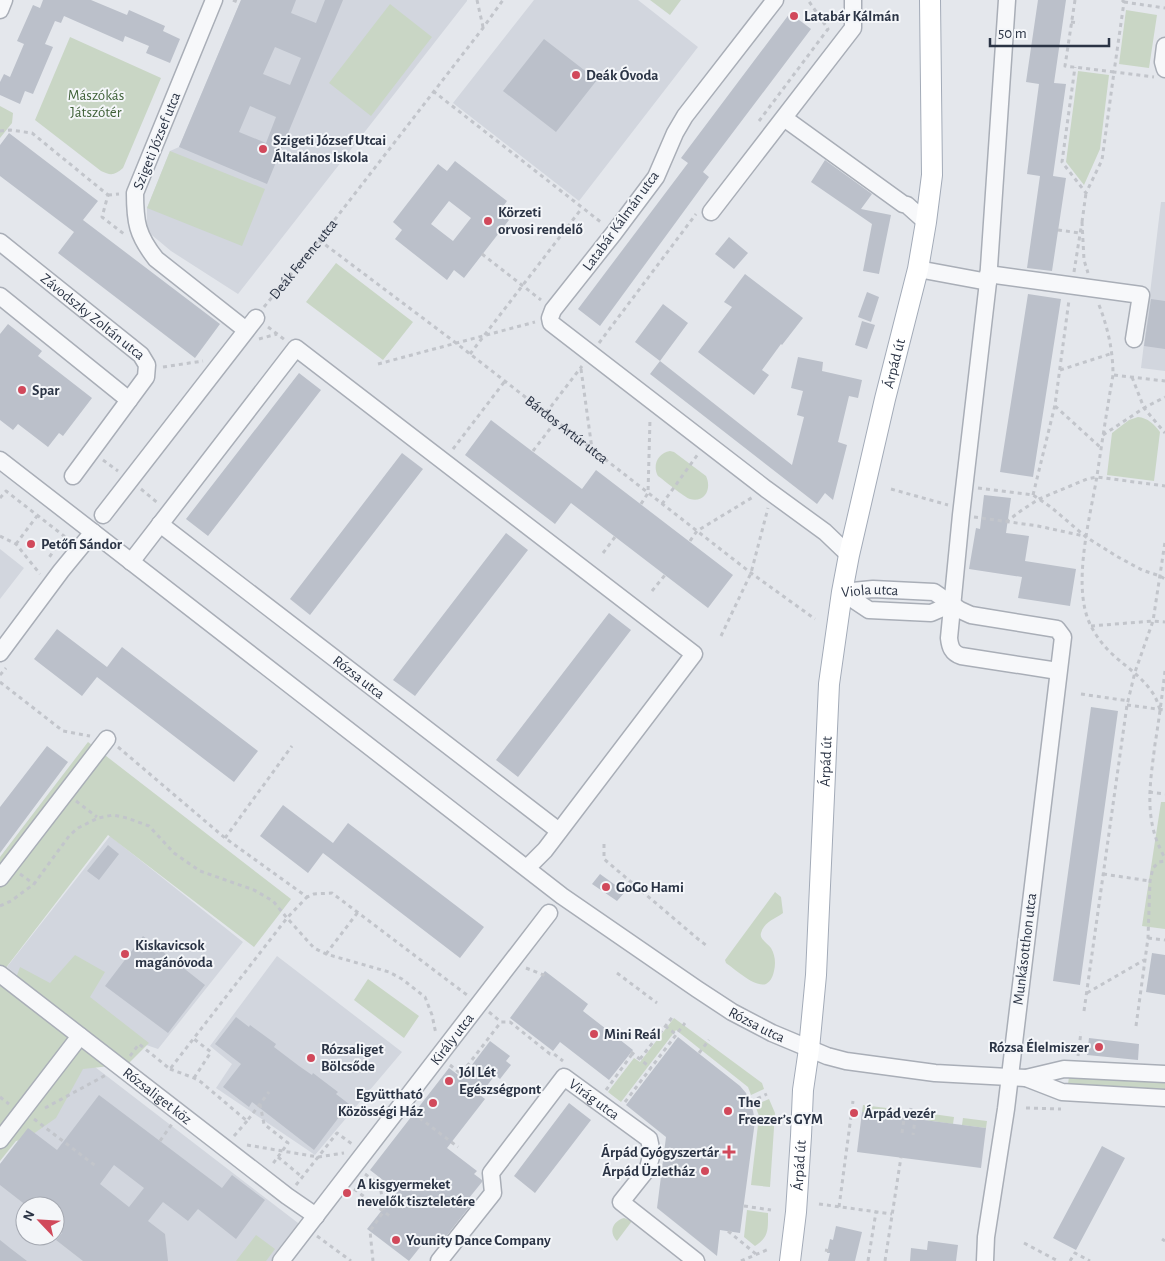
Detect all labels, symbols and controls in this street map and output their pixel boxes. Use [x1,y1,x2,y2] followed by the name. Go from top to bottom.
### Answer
[804,9,899,24] place label: Latabár Kálmán
[788,10,800,22] marker: Latabár Kálmán
[990,15,1109,47] scale bar
[998,26,1027,41] text: 50 m
[586,66,659,83] place label: Deák Óvoda
[570,69,582,81] marker: Deák Óvoda
[68,88,124,120] park label: Mászókás Játszótér
[131,90,183,192] street label: Szigeti József utca
[273,133,386,165] place label: Szigeti József Utcai Általános Iskola
[257,143,269,155] marker: Szigeti József Utcai Általános Iskola
[580,168,662,274] street label: Latabár Kálmán utca
[498,205,583,237] place label: Körzeti orvosi rendelő
[482,215,494,227] marker: Körzeti orvosi rendelő
[266,216,340,302] street label: Deák Ferenc utca
[38,270,148,363] street label: Závodszky Zoltán utca
[879,337,908,390] street label: Árpád út
[32,383,60,398] place label: Spar
[16,384,28,396] marker: Spar
[523,393,611,466] street label: Bárdos Artúr utca
[41,537,123,552] place label: Petőfi Sándor
[25,538,37,550] marker: Petőfi Sándor
[841,581,899,600] street label: Viola utca
[330,653,388,702] street label: Rózsa utca
[815,736,834,787] street label: Árpád út
[616,880,684,895] place label: GoGo Hami
[600,881,612,893] marker: GoGo Hami
[1011,892,1039,1006] street label: Munkásotthon utca
[135,938,213,970] place label: Kiskavicsok magánóvoda
[119,948,131,960] marker: Kiskavicsok magánóvoda
[726,1004,787,1045] street label: Rózsa utca
[427,1010,476,1068] street label: Király utca
[604,1027,661,1042] place label: Mini Reál
[588,1028,600,1040] marker: Mini Reál
[989,1038,1090,1055] place label: Rózsa Élelmiszer
[1093,1041,1105,1053] marker: Rózsa Élelmiszer
[321,1042,383,1074] place label: Rózsaliget Bölcsőde
[305,1052,317,1064] marker: Rózsaliget Bölcsőde
[120,1065,195,1127] street label: Rózsaliget köz
[459,1065,541,1097] place label: Jól Lét Egészségpont
[443,1075,455,1087] marker: Jól Lét Egészségpont
[566,1076,622,1122] street label: Virág utca
[338,1087,423,1119] place label: Együttható Közösségi Ház
[738,1095,823,1127] place label: The Freezer’s GYM
[427,1097,439,1109] marker: Együttható Közösségi Ház
[864,1104,936,1121] place label: Árpád vezér
[722,1105,734,1117] marker: The Freezer’s GYM
[848,1107,860,1119] marker: Árpád vezér
[788,1139,808,1191] street label: Árpád út
[601,1143,720,1160] place label: Árpád Gyógyszertár
[723,1146,735,1158] marker: Árpád Gyógyszertár
[602,1162,695,1179] place label: Árpád Üzletház
[699,1165,711,1177] marker: Árpád Üzletház
[357,1177,475,1209] place label: A kisgyermeket nevelők tiszteletére
[341,1187,353,1199] marker: A kisgyermeket nevelők tiszteletére
[15,1196,65,1246] north arrow
[21,1209,38,1223] text: N
[406,1233,551,1248] place label: Younity Dance Company
[390,1234,402,1246] marker: Younity Dance Company

